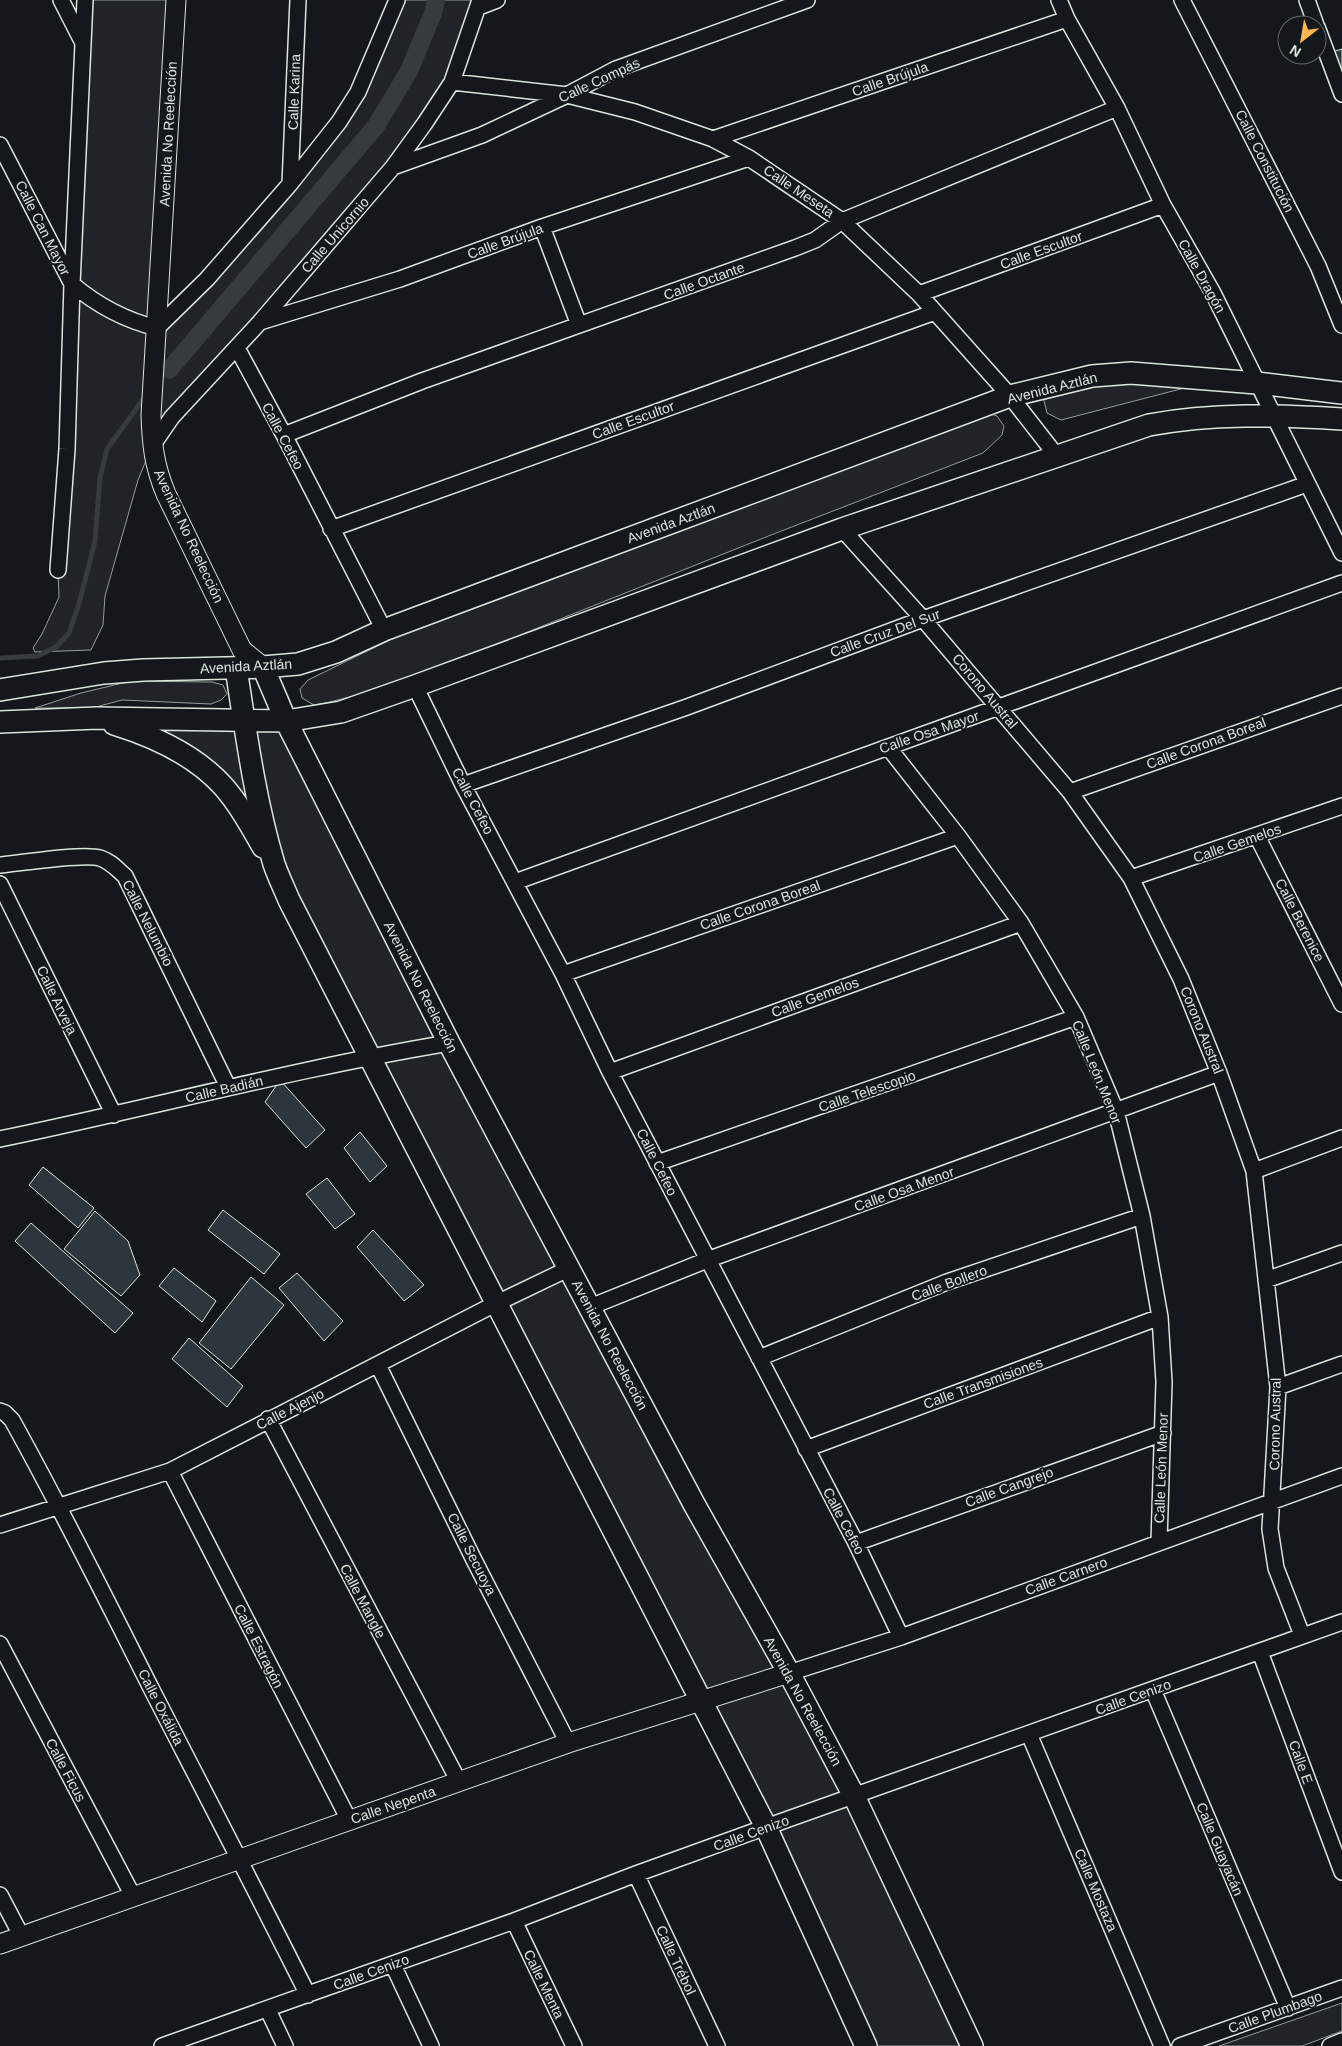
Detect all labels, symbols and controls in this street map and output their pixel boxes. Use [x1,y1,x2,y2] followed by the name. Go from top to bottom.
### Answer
[1277,15,1327,65] north arrow
[1287,42,1304,61] text: N
[285,53,303,130] street label: Calle Karina
[556,54,642,106] street label: Calle Compás
[850,58,930,99] street label: Calle Brújula
[156,61,180,207] street label: Avenida No Reelección
[1232,107,1298,215] street label: Calle Constitución
[761,162,838,221] street label: Calle Meseta
[12,178,74,278] street label: Calle Can Mayor
[298,194,372,276] street label: Calle Unicornio
[465,220,545,262] street label: Calle Brújula
[998,228,1085,272] street label: Calle Escultor
[1175,236,1229,316] street label: Calle Dragón
[661,259,747,303] street label: Calle Octante
[1005,369,1099,407] street label: Avenida Aztlán
[590,398,677,442] street label: Calle Escultor
[259,400,307,472] street label: Calle Cefeo
[151,467,227,605] street label: Avenida No Reelección
[625,500,717,546] street label: Avenida Aztlán
[828,606,943,660] street label: Calle Cruz Del Sur
[949,650,1021,732] street label: Corono Austral
[199,656,293,676] street label: Avenida Aztlán
[877,707,981,757] street label: Calle Osa Mayor
[1144,714,1268,772] street label: Calle Corona Boreal
[449,765,497,837] street label: Calle Cefeo
[1191,820,1283,866] street label: Calle Gemelos
[1272,876,1328,964] street label: Calle Berenice
[119,877,177,969] street label: Calle Nelumbio
[698,877,822,933] street label: Calle Corona Boreal
[381,919,461,1055] street label: Avenida No Reelección
[33,963,81,1037] street label: Calle Arveja
[769,974,861,1020] street label: Calle Gemelos
[1177,984,1227,1076] street label: Corono Austral
[1069,1018,1125,1127] street label: Calle León Menor
[816,1067,918,1115] street label: Calle Telescopio
[184,1072,264,1106] street label: Calle Badián
[633,1126,681,1198] street label: Calle Cefeo
[852,1163,956,1214] street label: Calle Osa Menor
[909,1262,989,1304] street label: Calle Bollero
[569,1277,651,1413] street label: Avenida No Reelección
[921,1354,1045,1412] street label: Calle Transmisiones
[1266,1378,1284,1470] street label: Corono Austral
[253,1385,327,1433] street label: Calle Ajenjo
[1151,1412,1171,1524] street label: Calle León Menor
[963,1464,1055,1510] street label: Calle Cangrejo
[820,1485,868,1557] street label: Calle Cefeo
[444,1510,500,1598] street label: Calle Secuoya
[1023,1554,1110,1598] street label: Calle Carnero
[337,1561,389,1641] street label: Calle Mangle
[231,1601,287,1691] street label: Calle Estragón
[761,1634,845,1768] street label: Avenida No Reelección
[135,1666,187,1748] street label: Calle Oxálida
[1093,1676,1173,1718] street label: Calle Cenizo
[43,1736,89,1804] street label: Calle Ficus
[1286,1738,1316,1786] street label: Calle E
[348,1783,438,1827] street label: Calle Nepenta
[1193,1800,1247,1898] street label: Calle Guayacán
[711,1812,791,1854] street label: Calle Cenizo
[1071,1846,1121,1934] street label: Calle Mostaza
[653,1923,699,1997] street label: Calle Trébol
[520,1947,568,2021] street label: Calle Menta
[331,1951,411,1993] street label: Calle Cenizo
[1226,1988,1324,2036] street label: Calle Plumbago

